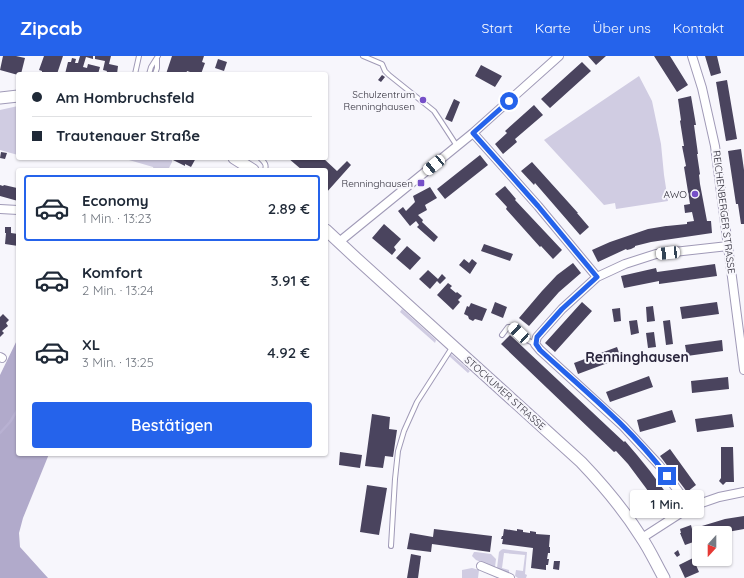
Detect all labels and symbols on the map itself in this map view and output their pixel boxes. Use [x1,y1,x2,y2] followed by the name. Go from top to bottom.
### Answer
[344,88,415,113] place label: Schulzentrum Renninghausen
[500,92,518,110] route start
[418,95,428,105] marker: Schulzentrum Renninghausen
[710,150,738,275] street label: REICHENBERGER STRASSE
[421,153,447,177] car
[342,177,413,190] place label: Renninghausen
[416,178,426,188] marker: Renninghausen
[663,188,687,201] place label: AWO
[690,189,700,199] marker: AWO
[655,246,681,260] car
[506,320,532,346] car
[585,348,689,366] district label: Renninghausen
[462,353,548,433] street label: STOCKUMER STRASSE
[658,467,676,485] route end
[630,490,704,518] callout: 1 Min.
[692,526,732,566] north arrow

